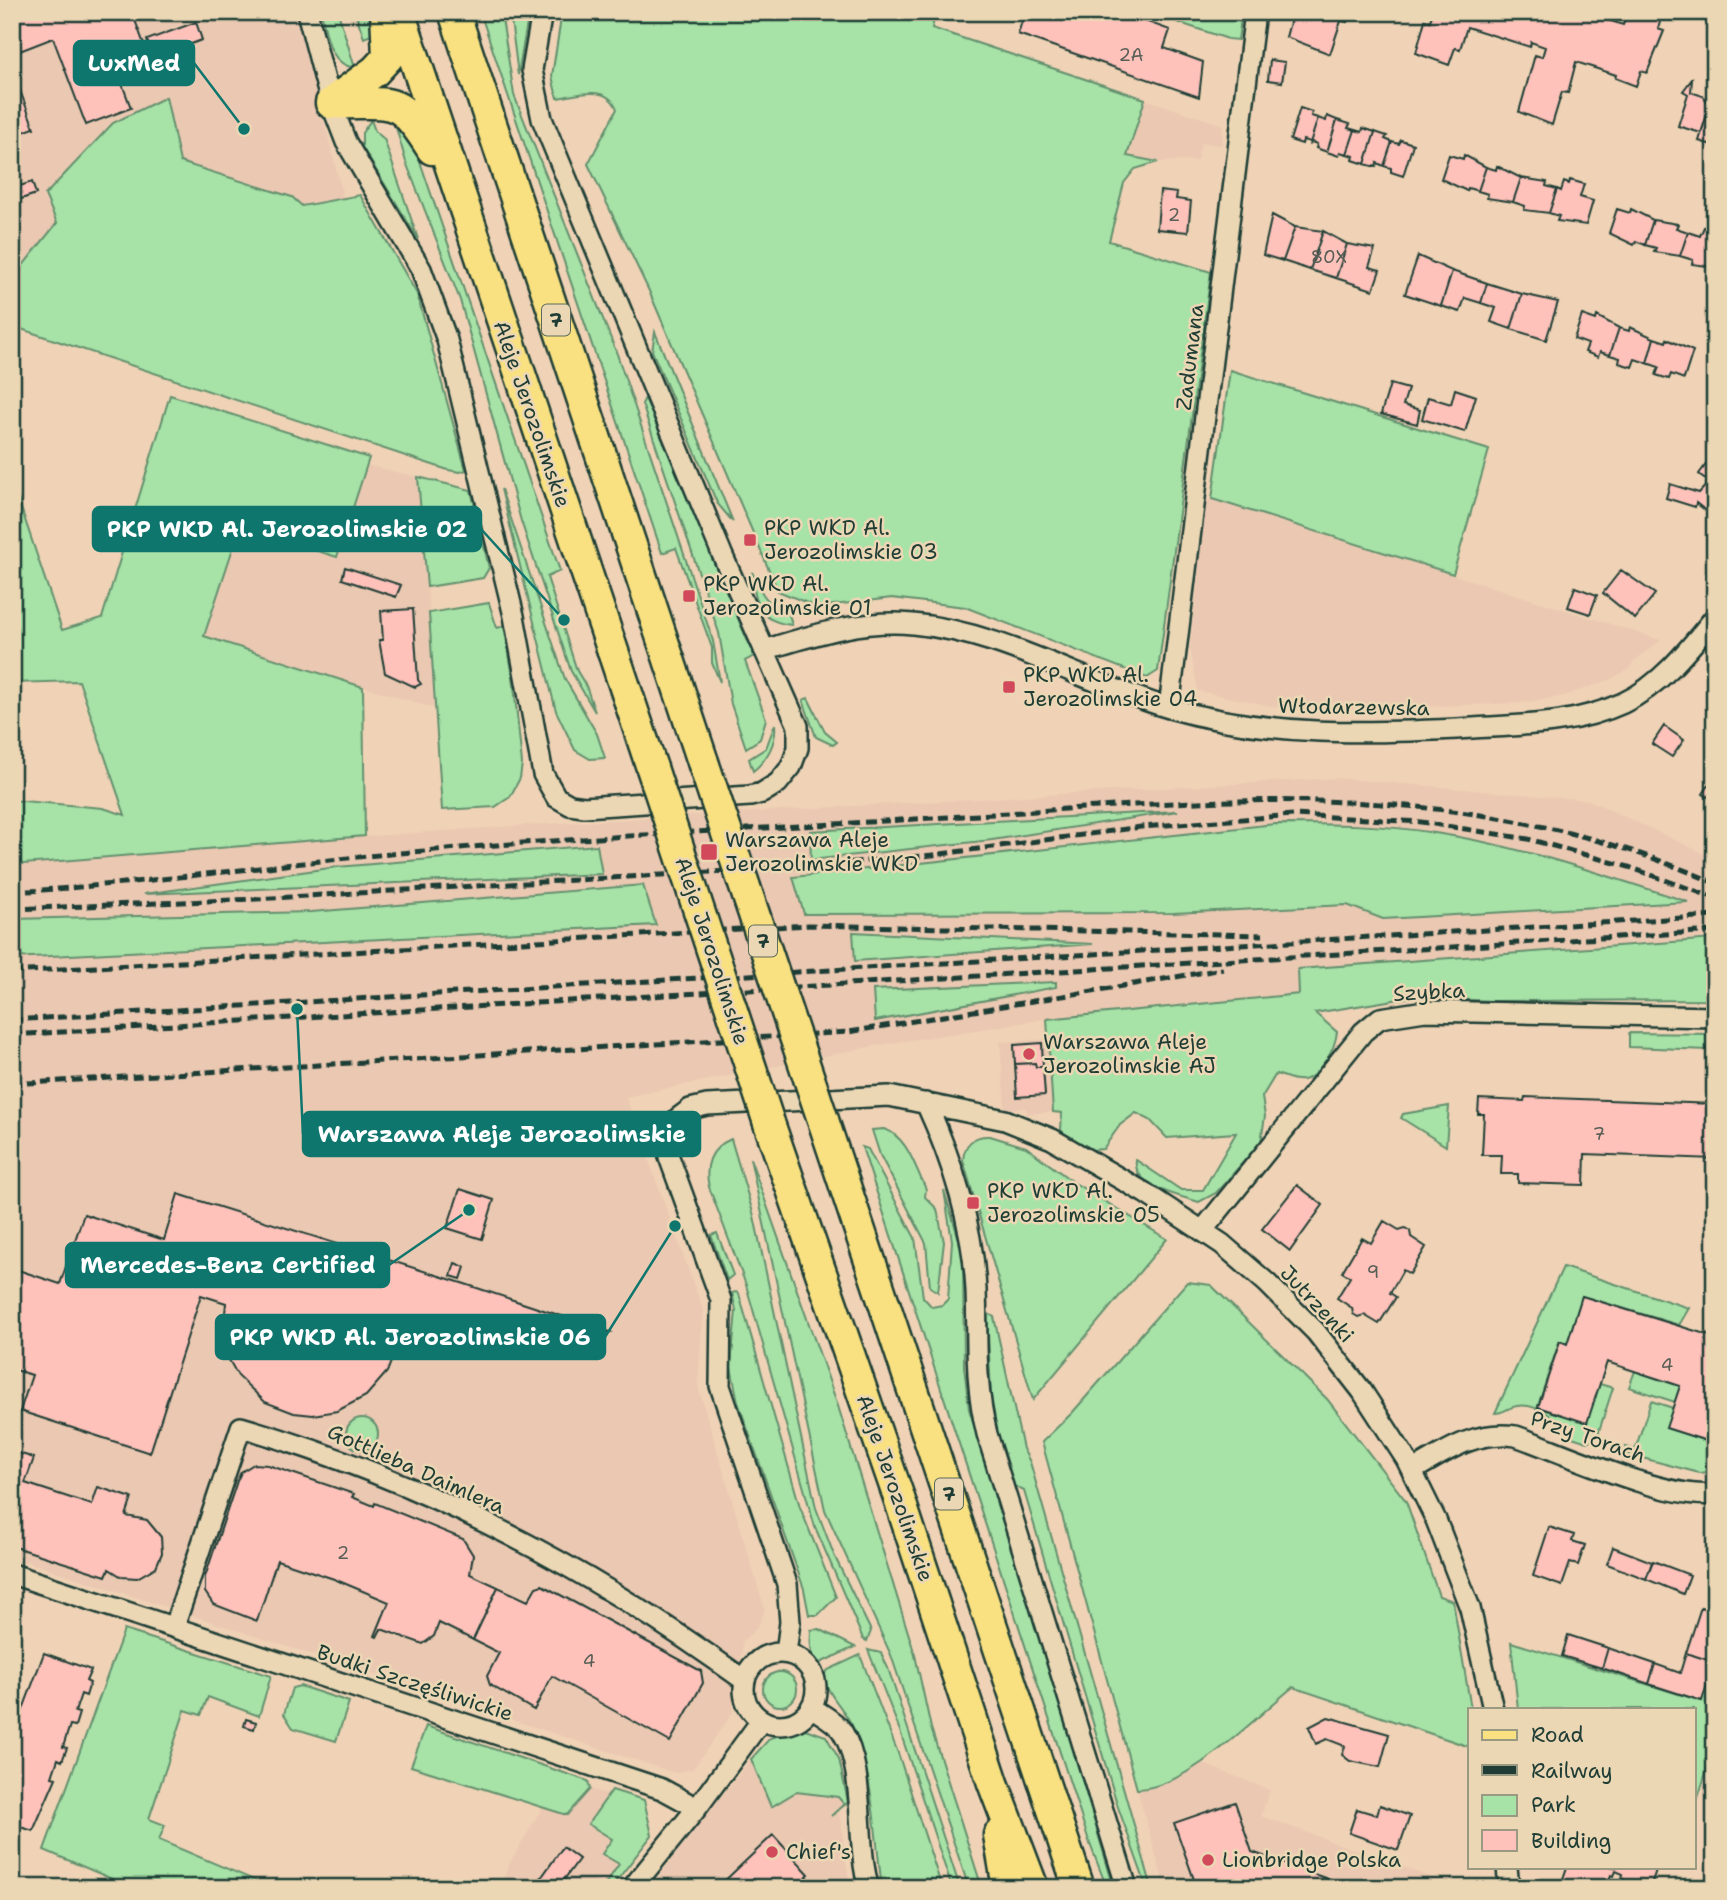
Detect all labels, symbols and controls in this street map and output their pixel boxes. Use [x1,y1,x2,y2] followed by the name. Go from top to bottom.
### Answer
[74,41,194,85] callout: LuxMed
[1119,43,1143,67] house number: 2A
[88,48,180,78] text: LuxMed
[1168,203,1180,227] house number: 2
[1311,245,1347,269] house number: 80X
[1170,302,1210,412] street label: Zadumana
[542,304,570,336] road number: 7
[487,317,577,511] street label: Aleje Jerozolimskie
[93,507,481,551] callout: PKP WKD Al. Jerozolimskie 02
[107,514,467,544] text: PKP WKD Al. Jerozolimskie 02
[764,514,938,566] place label: PKP WKD Al. Jerozolimskie 03
[742,532,758,548] marker: PKP WKD Al. Jerozolimskie 03
[703,570,871,622] place label: PKP WKD Al. Jerozolimskie 01
[681,588,697,604] marker: PKP WKD Al. Jerozolimskie 01
[1023,661,1197,713] place label: PKP WKD Al. Jerozolimskie 04
[1001,679,1017,695] marker: PKP WKD Al. Jerozolimskie 04
[1278,692,1430,722] street label: Włodarzewska
[725,826,918,878] place label: Warszawa Aleje Jerozolimskie WKD
[699,842,719,862] marker: Warszawa Aleje Jerozolimskie WKD
[668,853,756,1049] street label: Aleje Jerozolimskie
[749,925,777,956] road number: 7
[1392,976,1466,1008] street label: Szybka
[1043,1028,1216,1080] place label: Warszawa Aleje Jerozolimskie AJ
[1021,1046,1037,1062] marker: Warszawa Aleje Jerozolimskie AJ
[303,1112,700,1156] callout: Warszawa Aleje Jerozolimskie
[318,1119,686,1149] text: Warszawa Aleje Jerozolimskie
[1593,1122,1605,1146] house number: 7
[987,1177,1160,1229] place label: PKP WKD Al. Jerozolimskie 05
[965,1195,981,1211] marker: PKP WKD Al. Jerozolimskie 05
[66,1243,389,1287] callout: Mercedes-Benz Certified
[80,1250,376,1280] text: Mercedes-Benz Certified
[1274,1259,1360,1349] street label: Jutrzenki
[1367,1260,1379,1284] house number: 9
[216,1315,605,1359] callout: PKP WKD Al. Jerozolimskie 06
[229,1322,591,1352] text: PKP WKD Al. Jerozolimskie 06
[1661,1353,1673,1377] house number: 4
[850,1391,940,1585] street label: Aleje Jerozolimskie
[1527,1404,1649,1470] street label: Przy Torach
[323,1417,509,1521] street label: Gottlieba Daimlera
[935,1478,963,1510] road number: 7
[337,1541,349,1565] house number: 2
[313,1638,517,1728] street label: Budki Szczęśliwickie
[583,1649,595,1673] house number: 4
[1468,1708,1696,1868] legend
[1531,1721,1584,1749] text: Road
[1531,1757,1613,1785] text: Railway
[1531,1791,1576,1819] text: Park
[1531,1827,1611,1855] text: Building
[786,1838,851,1866] place label: Chief's
[764,1844,780,1860] marker: Chief's
[1222,1846,1401,1874] place label: Lionbridge Polska
[1200,1852,1216,1868] marker: Lionbridge Polska

